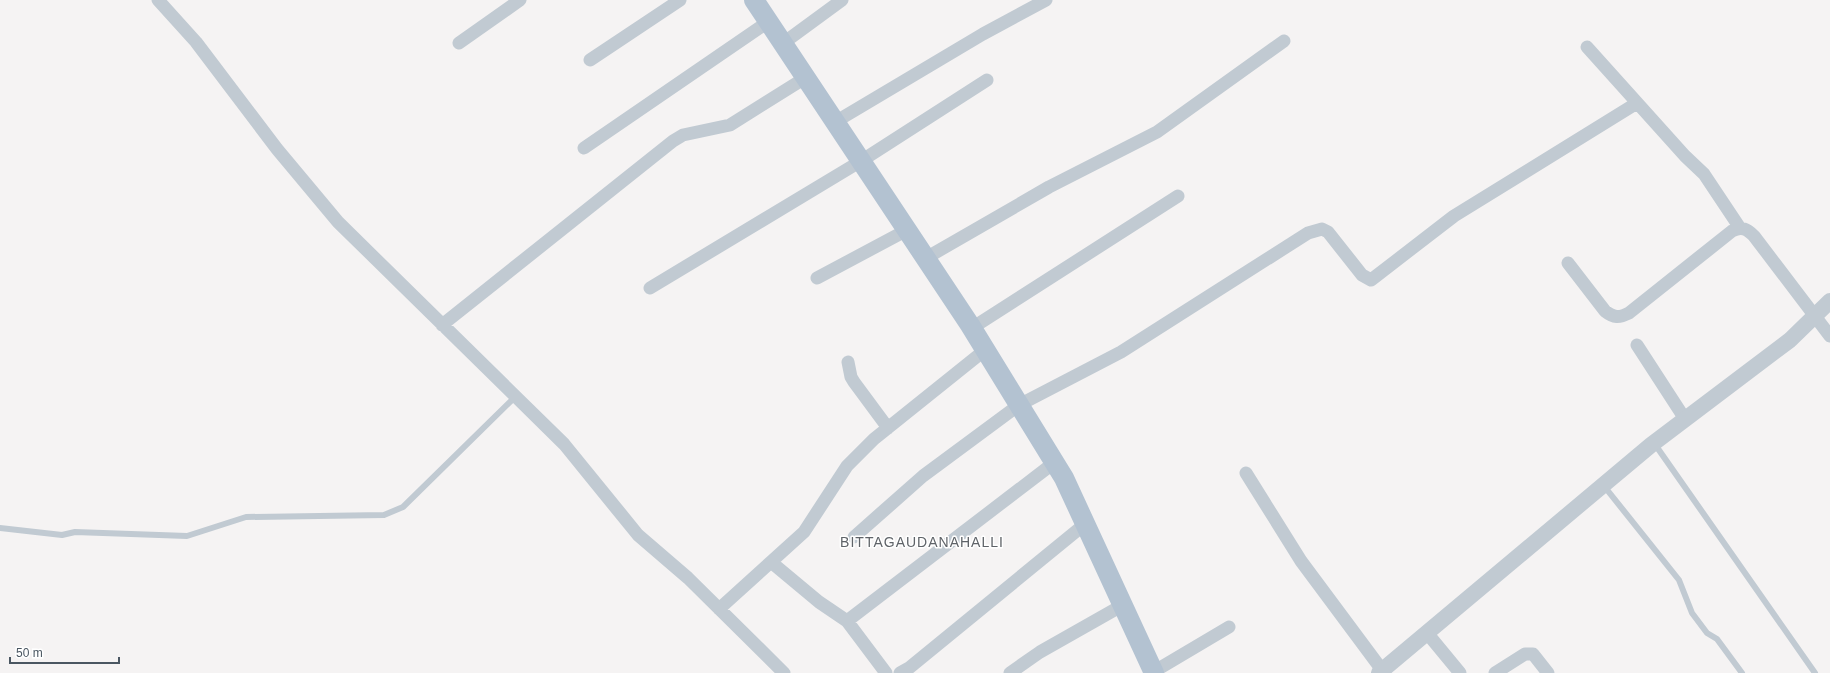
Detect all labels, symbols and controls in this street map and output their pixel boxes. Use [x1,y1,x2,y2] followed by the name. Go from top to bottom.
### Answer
[840,534,1004,550] district label: BITTAGAUDANAHALLI
[10,639,119,665] scale bar
[16,646,43,660] text: 50 m

